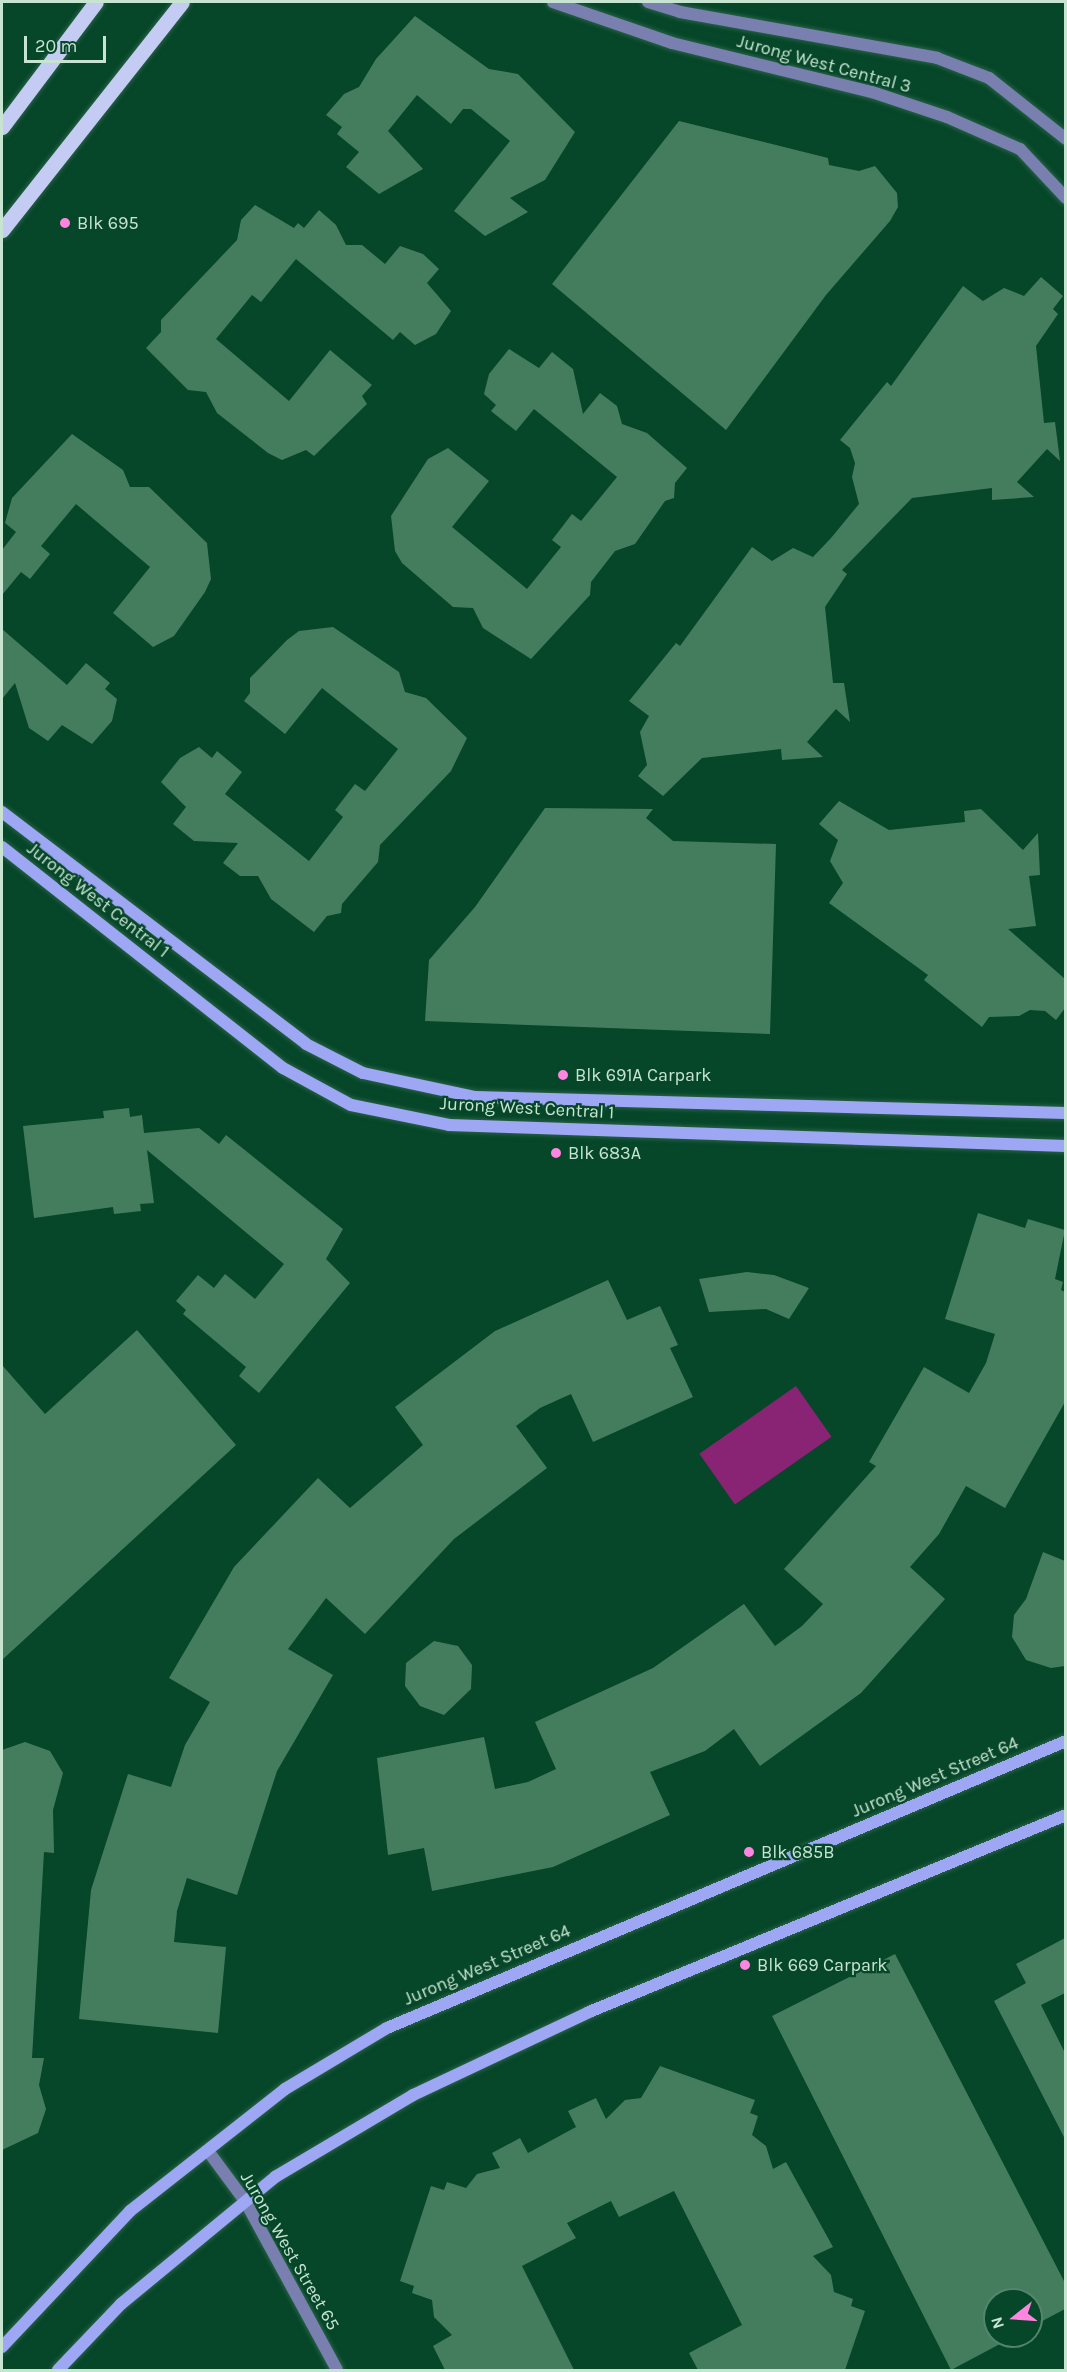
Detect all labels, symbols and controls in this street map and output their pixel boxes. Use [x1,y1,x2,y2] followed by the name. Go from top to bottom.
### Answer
[27,24,110,62] scale bar
[735,30,913,98] street label: Jurong West Central 3
[35,35,77,57] text: 20 m
[77,212,139,234] place label: Blk 695
[58,216,72,230] marker: Blk 695
[23,838,173,962] street label: Jurong West Central 1
[575,1064,711,1086] place label: Blk 691A Carpark
[556,1068,570,1082] marker: Blk 691A Carpark
[439,1093,615,1123] street label: Jurong West Central 1
[568,1142,641,1164] place label: Blk 683A
[549,1146,563,1160] marker: Blk 683A
[848,1732,1022,1822] street label: Jurong West Street 64
[761,1841,834,1863] place label: Blk 685B
[742,1845,756,1859] marker: Blk 685B
[400,1920,574,2010] street label: Jurong West Street 64
[757,1954,887,1976] place label: Blk 669 Carpark
[738,1958,752,1972] marker: Blk 669 Carpark
[236,2168,344,2334] street label: Jurong West Street 65
[983,2288,1043,2348] north arrow
[986,2315,1008,2331] text: N

